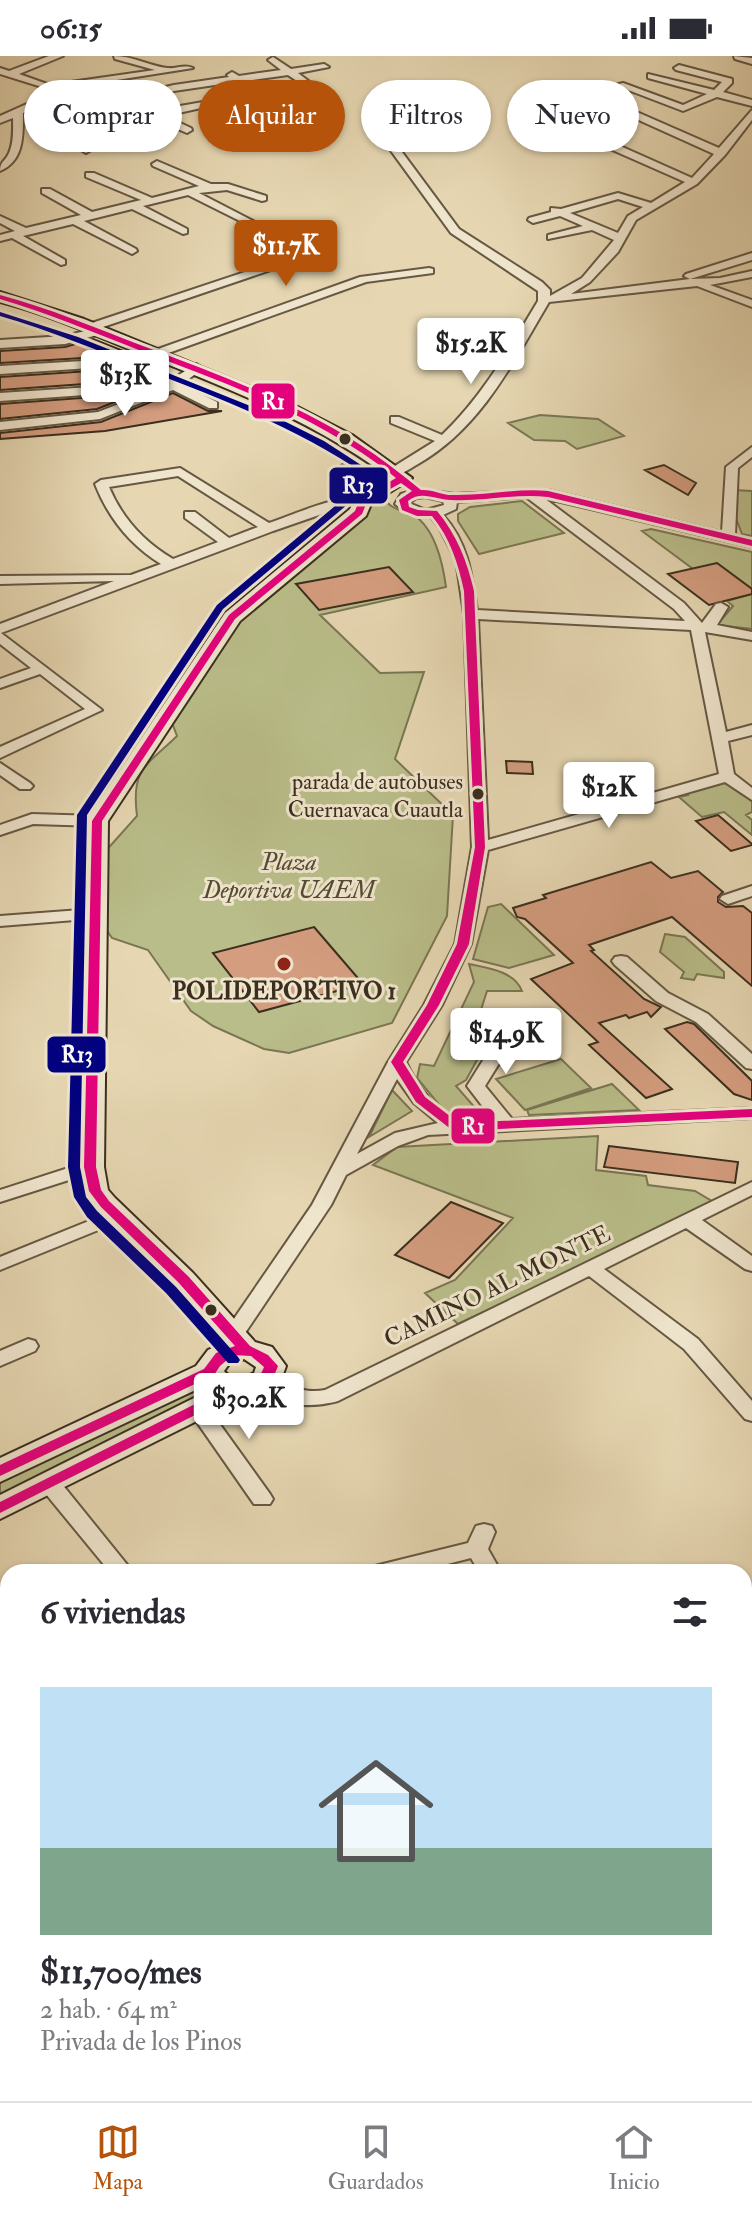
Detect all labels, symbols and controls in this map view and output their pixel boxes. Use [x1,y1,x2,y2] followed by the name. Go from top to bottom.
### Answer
[40,10,102,47] text: 06:15
[24,80,182,152] chip: Comprar
[198,80,345,152] chip: Alquilar
[361,80,491,152] chip: Filtros
[507,80,639,152] chip: Nuevo
[221,220,351,288] pin: $11.7K
[252,230,320,262] text: $11.7K
[406,318,536,386] pin: $15.2K
[435,328,507,360] text: $15.2K
[78,350,172,418] pin: $13K
[99,360,151,392] text: $13K
[250,382,296,420] line badge: R1
[261,388,285,416] text: R1
[337,431,353,447] unlabelled marker
[328,466,389,505] line badge: R13
[342,472,374,500] text: R13
[562,762,656,830] pin: $12K
[288,768,464,824] place label: parada de autobuses Cuernavaca Cuautla
[581,772,637,804] text: $12K
[470,786,486,802] marker: parada de autobuses Cuernavaca Cuautla
[202,847,378,906] park label: Plaza Deportiva UAEM
[275,955,293,973] marker: POLIDEPORTIVO 1
[172,976,396,1007] place label: POLIDEPORTIVO 1
[441,1008,571,1076] pin: $14.9K
[468,1018,544,1050] text: $14.9K
[46,1035,107,1074] line badge: R13
[61,1041,93,1069] text: R13
[450,1107,496,1145] line badge: R1
[461,1113,485,1141] text: R1
[379,1218,615,1355] street label: CAMINO AL MONTE
[203,1302,219,1318] unlabelled marker
[184,1373,314,1441] pin: $30.2K
[212,1383,286,1415] text: $30.2K
[668,1590,712,1634] icon: filters
[40,1591,185,1634] text: 6 viviendas
[304,1739,448,1883] icon: home
[40,1951,202,1994] text: $11,700/mes
[40,1994,177,2026] text: 2 hab. · 64 m²
[40,2026,242,2058] text: Privada de los Pinos
[92,2120,143,2196] tab: Mapa
[328,2120,424,2196] tab: Guardados
[608,2120,660,2196] tab: Inicio

